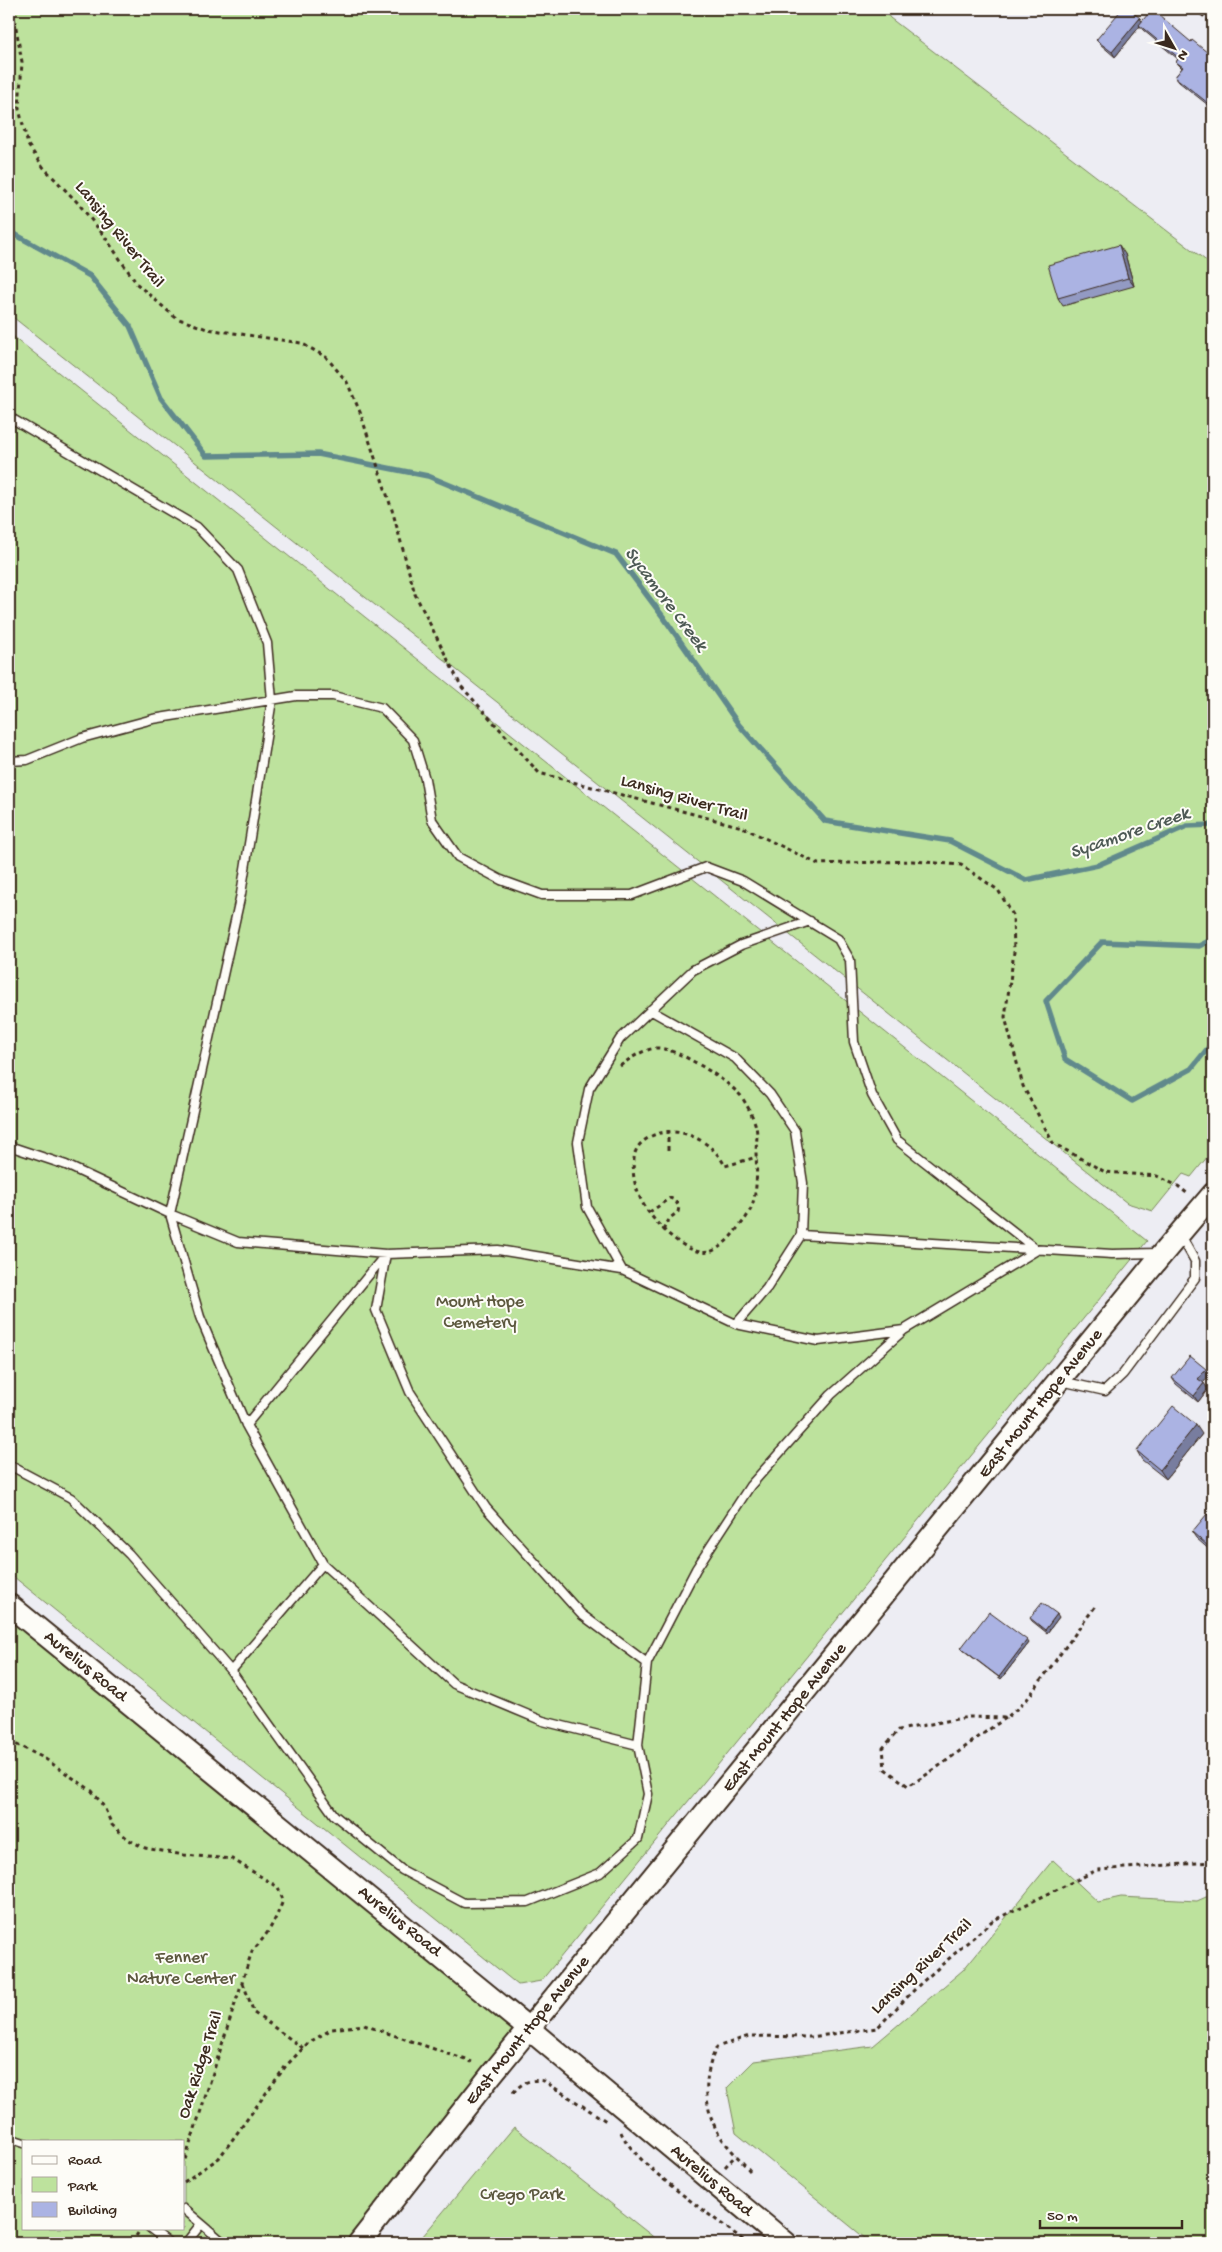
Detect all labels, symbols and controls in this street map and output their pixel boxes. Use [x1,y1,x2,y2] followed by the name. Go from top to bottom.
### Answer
[1150,22,1200,72] north arrow
[1173,46,1192,64] text: N
[70,177,168,293] street label: Lansing River Trail
[618,543,713,658] water label: Sycamore Creek
[618,771,750,827] street label: Lansing River Trail
[1067,802,1194,865] water label: Sycamore Creek
[436,1292,525,1334] park label: Mount Hope Cemetery
[974,1325,1108,1483] street label: East Mount Hope Avenue
[39,1627,132,1708] street label: Aurelius Road
[718,1639,852,1797] street label: East Mount Hope Avenue
[353,1882,446,1963] street label: Aurelius Road
[867,1915,977,2019] street label: Lansing River Trail
[127,1948,237,1990] park label: Fenner Nature Center
[461,1952,595,2110] street label: East Mount Hope Avenue
[174,2008,228,2121] street label: Oak Ridge Trail
[22,2140,185,2230] legend
[665,2140,758,2223] street label: Aurelius Road
[68,2152,102,2170] text: Road
[67,2178,98,2196] text: Park
[480,2185,566,2206] park label: Crego Park
[1040,2197,1182,2229] scale bar
[67,2202,117,2220] text: Building
[1047,2208,1078,2226] text: 50 m

